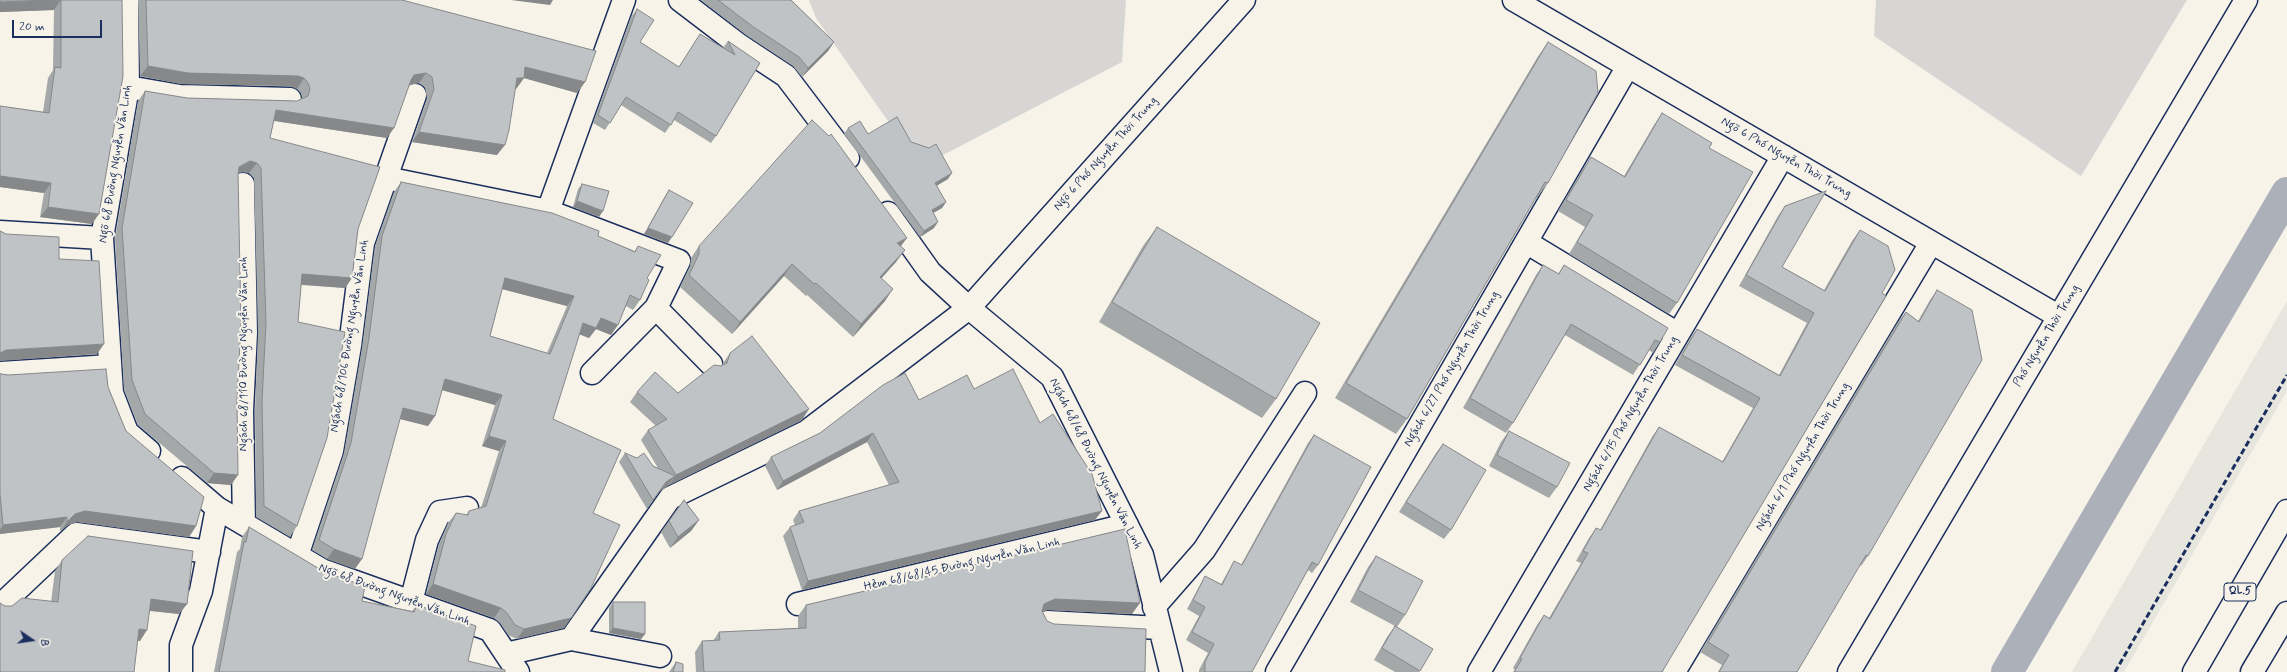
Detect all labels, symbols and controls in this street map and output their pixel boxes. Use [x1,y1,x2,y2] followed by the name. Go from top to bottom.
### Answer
[14,12,104,38] scale bar
[19,19,45,35] text: 20 m
[96,84,136,244] street label: Ngõ 68 Đường Nguyễn Văn Linh
[1051,94,1161,214] street label: Ngõ 6 Phố Nguyễn Thời Trung
[1718,115,1854,201] street label: Ngõ 6 Phố Nguyễn Thời Trung
[328,239,372,433] street label: Ngách 68/106 Đường Nguyễn Văn Linh
[237,257,251,451] street label: Ngách 68/110 Đường Nguyễn Văn Linh
[2011,282,2083,390] street label: Phố Nguyễn Thời Trung
[1401,289,1503,449] street label: Ngách 6/27 Phố Nguyễn Thời Trung
[1580,334,1682,494] street label: Ngách 6/15 Phố Nguyễn Thời Trung
[1045,376,1145,552] street label: Ngách 68/68 Đường Nguyễn Văn Linh
[1753,380,1853,534] street label: Ngách 6/1 Phố Nguyễn Thời Trung
[863,535,1061,595] street label: Hẻm 68/68/45 Đường Nguyễn Văn Linh
[316,561,472,629] street label: Ngõ 68 Đường Nguyễn Văn Linh
[2224,583,2256,601] road number: QL.5
[12,620,52,660] north arrow
[36,638,51,648] text: B

